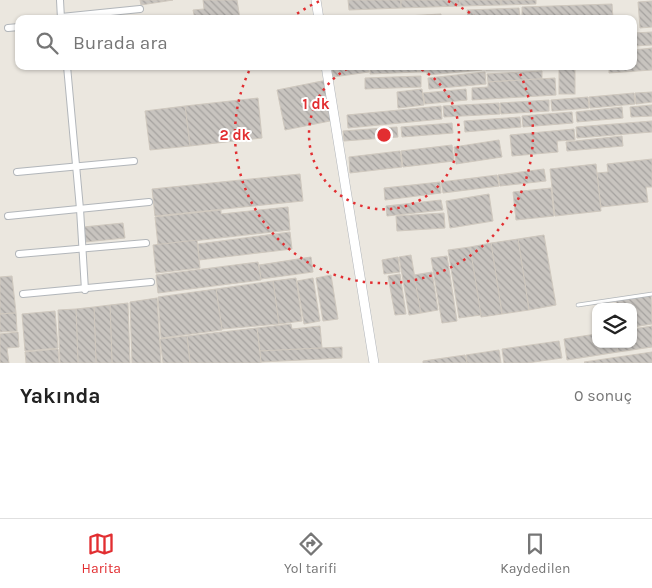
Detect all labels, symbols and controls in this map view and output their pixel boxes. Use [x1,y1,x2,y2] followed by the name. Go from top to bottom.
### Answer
[15,15,637,70] search box
[33,29,61,57] icon: search
[73,32,168,54] text: Burada ara
[302,95,330,113] text: 1 dk
[220,126,251,144] text: 2 dk
[375,126,393,144] centre of rings
[592,303,637,348] map controls
[592,303,637,348] button: layers
[20,384,101,408] text: Yakında
[574,386,632,405] text: 0 sonuç
[82,530,121,577] tab: Harita
[284,530,337,577] tab: Yol tarifi
[500,530,570,577] tab: Kaydedilen

